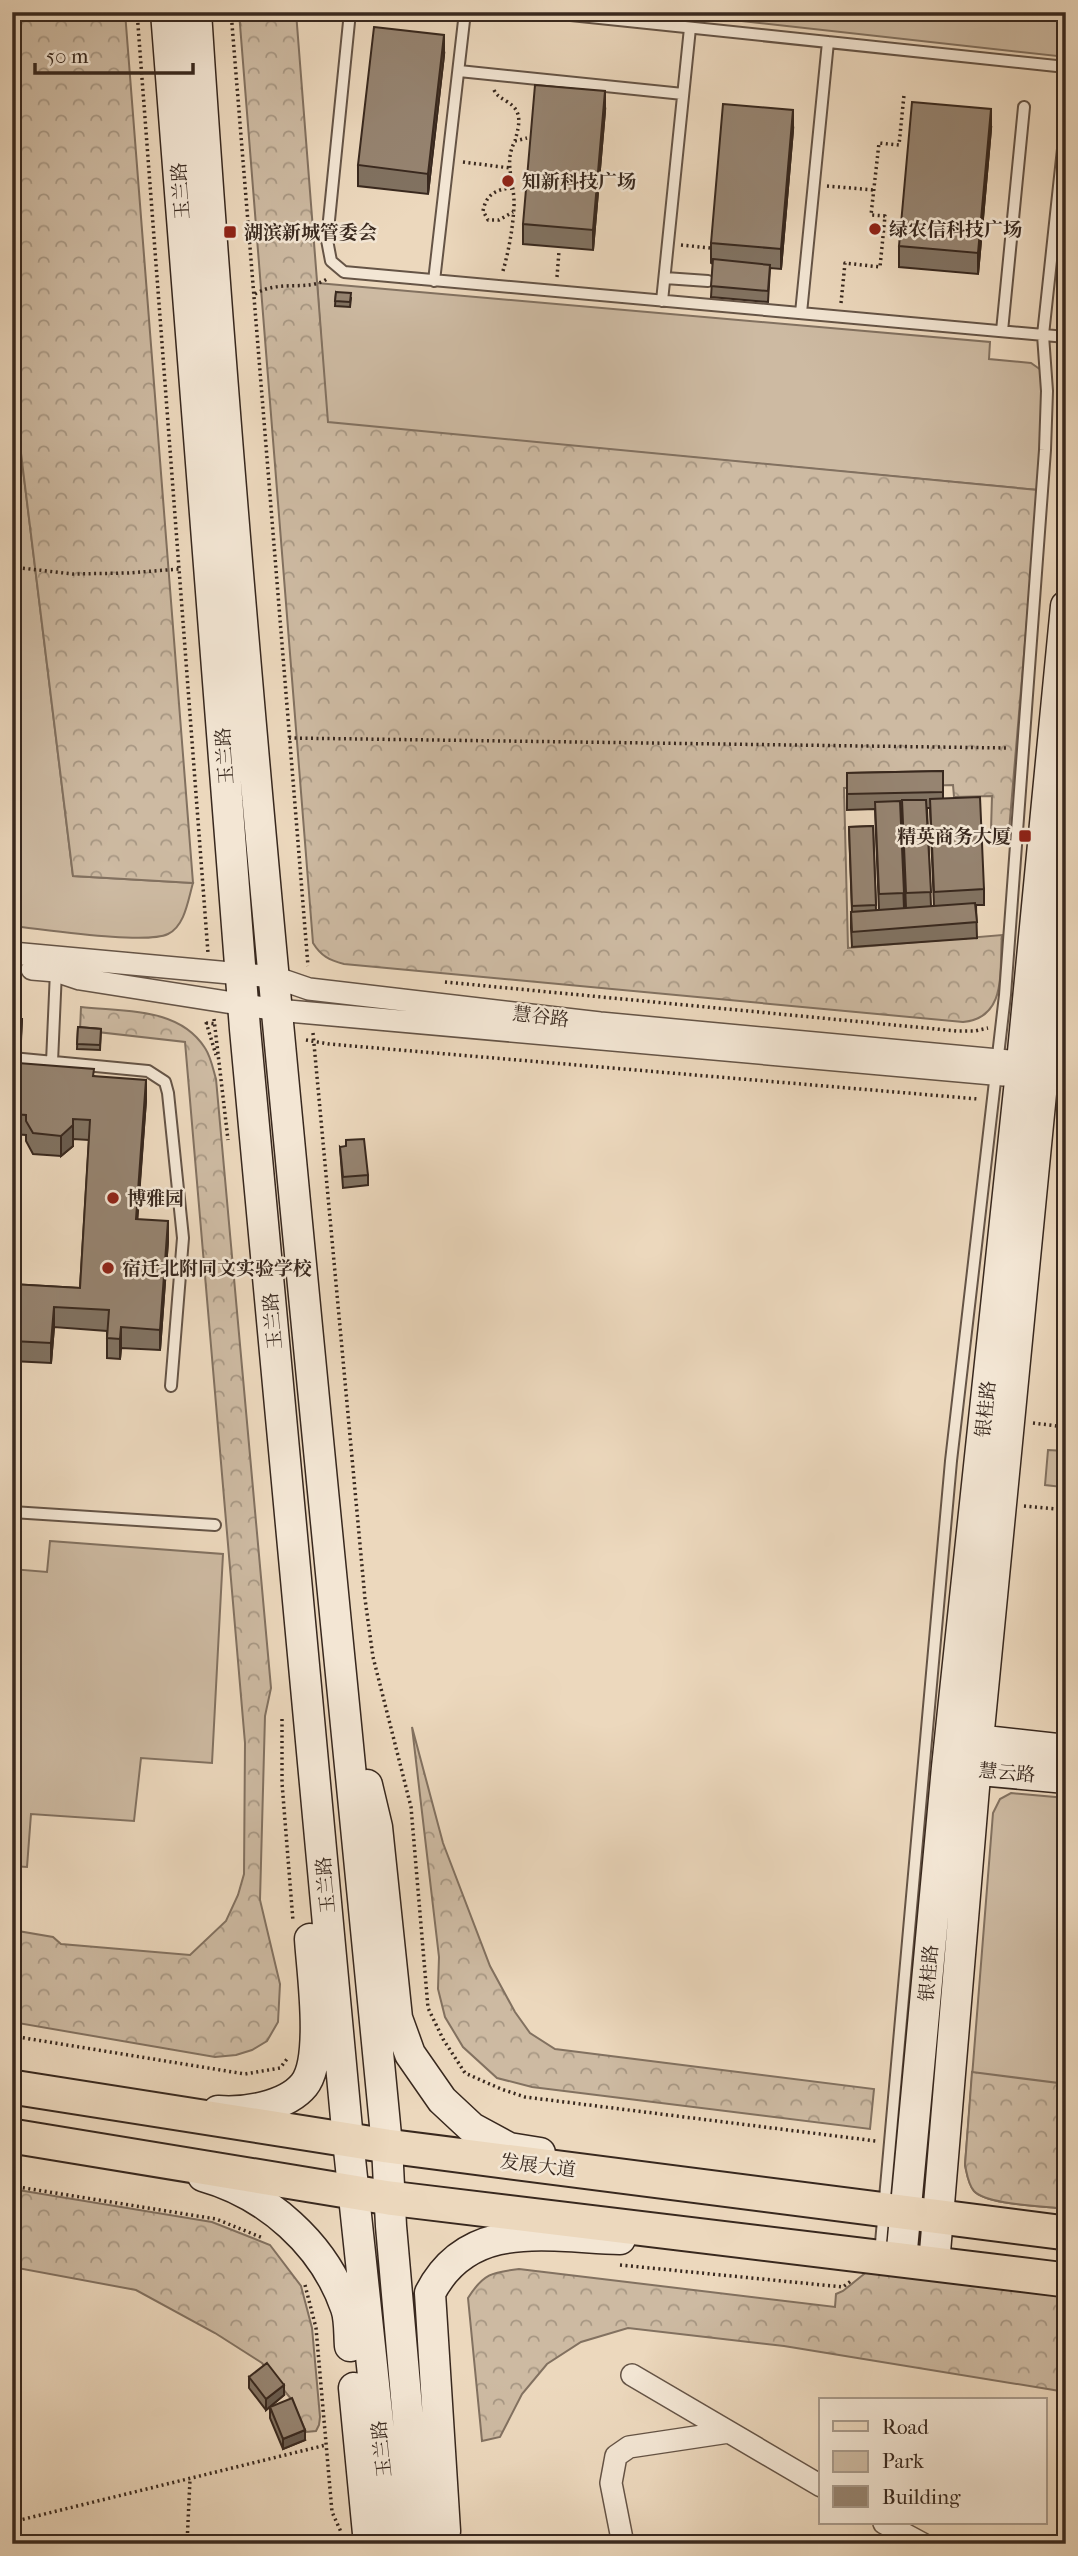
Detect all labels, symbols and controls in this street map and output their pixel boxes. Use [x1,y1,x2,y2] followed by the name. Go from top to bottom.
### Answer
[35,32,192,76] scale bar
[46,44,89,68] text: 50 m
[168,162,194,220] street label: 玉兰路
[522,171,636,193] place label: 知新科技广场
[500,173,516,189] marker: 知新科技广场
[889,219,1022,241] place label: 绿农信科技广场
[867,221,883,237] marker: 绿农信科技广场
[244,222,377,244] place label: 湖滨新城管委会
[222,224,238,240] marker: 湖滨新城管委会
[212,727,238,785] street label: 玉兰路
[897,826,1011,848] place label: 精英商务大厦
[1017,828,1033,844] marker: 精英商务大厦
[511,1003,571,1031] street label: 慧谷路
[127,1188,184,1210] place label: 博雅园
[105,1190,121,1206] marker: 博雅园
[122,1258,312,1280] place label: 宿迁北附同文实验学校
[100,1260,116,1276] marker: 宿迁北附同文实验学校
[260,1292,286,1350] street label: 玉兰路
[972,1380,1000,1439] street label: 银桂路
[978,1760,1036,1786] street label: 慧云路
[313,1856,339,1914] street label: 玉兰路
[916,1944,942,2002] street label: 银桂路
[499,2150,577,2182] street label: 发展大道
[819,2398,1046,2524] legend
[882,2415,929,2439] text: Road
[368,2419,396,2478] street label: 玉兰路
[882,2449,924,2473] text: Park
[882,2485,961,2509] text: Building

